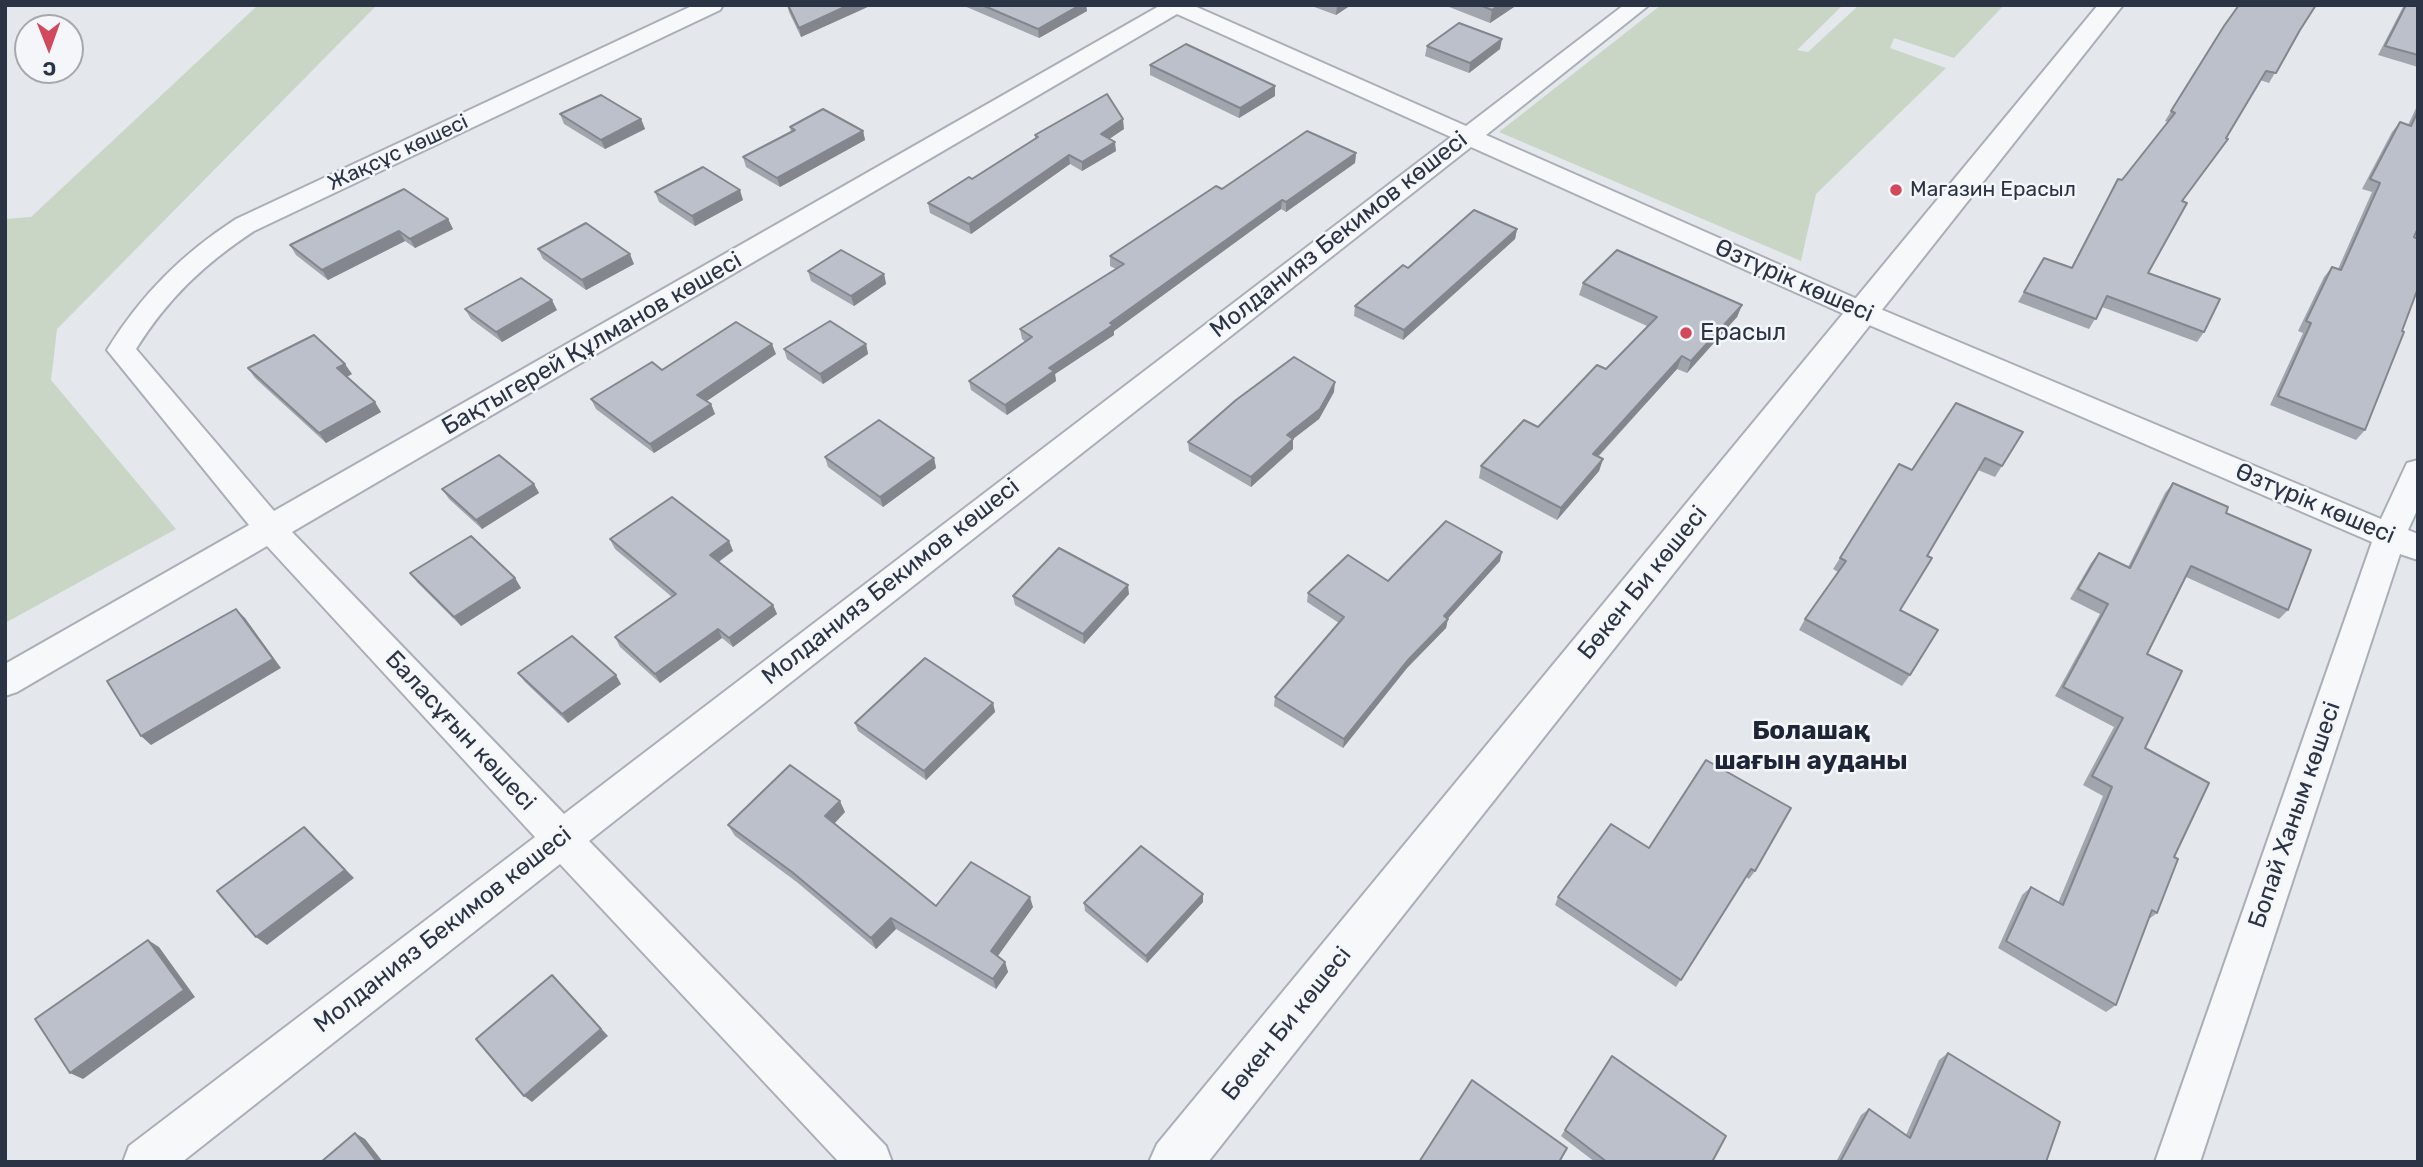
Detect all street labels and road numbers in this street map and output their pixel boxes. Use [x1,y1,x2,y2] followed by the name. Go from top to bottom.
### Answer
[324,109,472,197] street label: Жақсұс көшесі
[1205,126,1473,344] street label: Молданияз Бекимов көшесі
[1710,233,1878,329] street label: Өзтүрік көшесі
[437,246,747,442] street label: Бақтыгерей Құлманов көшесі
[2231,457,2399,551] street label: Өзтүрік көшесі
[757,473,1025,691] street label: Молданияз Бекимов көшесі
[1572,500,1714,666] street label: Бөкен Би көшесі
[379,645,541,817] street label: Баласұғын көшесі
[2243,698,2347,932] street label: Бопай Ханым көшесі
[309,821,577,1039] street label: Молданияз Бекимов көшесі
[1216,941,1358,1107] street label: Бөкен Би көшесі

